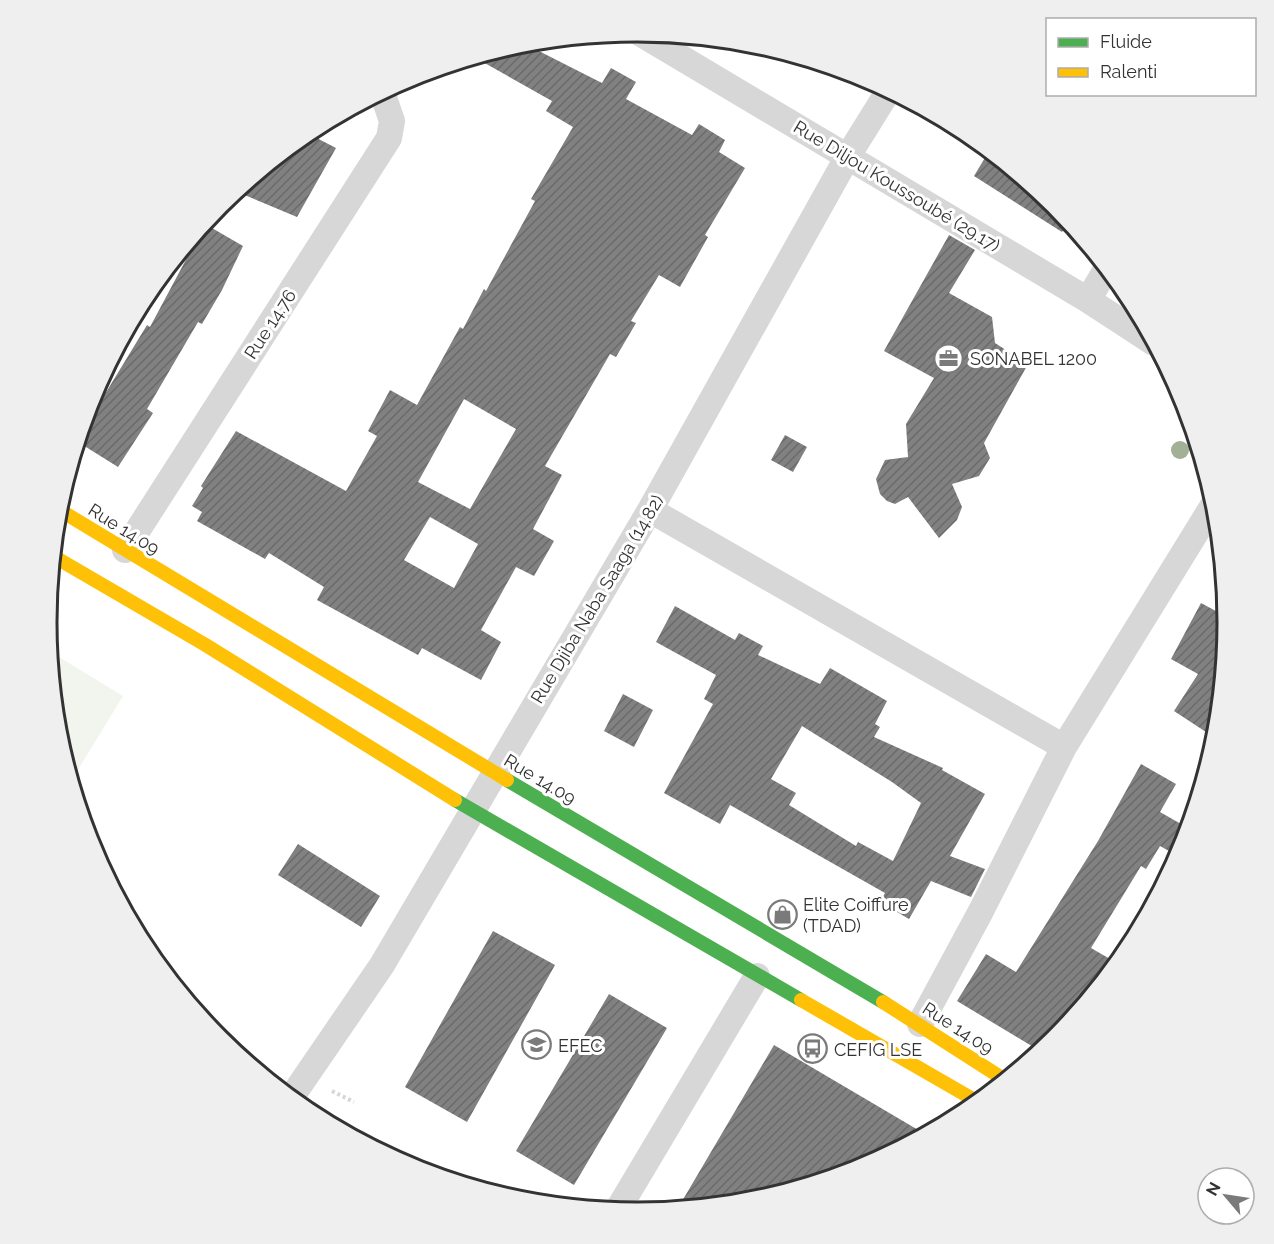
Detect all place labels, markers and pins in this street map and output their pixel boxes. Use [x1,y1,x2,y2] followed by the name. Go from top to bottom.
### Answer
[933,342,965,374] office icon: SONABEL 1200
[970,348,1097,369] place label: SONABEL 1200
[803,894,909,936] place label: Elite Coiffure (TDAD)
[766,898,798,930] shop icon: Elite Coiffure (TDAD)
[521,1029,553,1061] school or university icon: EFEC
[797,1033,829,1065] bus stop icon: CEFIG LSE
[558,1035,603,1056] place label: EFEC
[834,1039,922,1060] place label: CEFIG LSE

